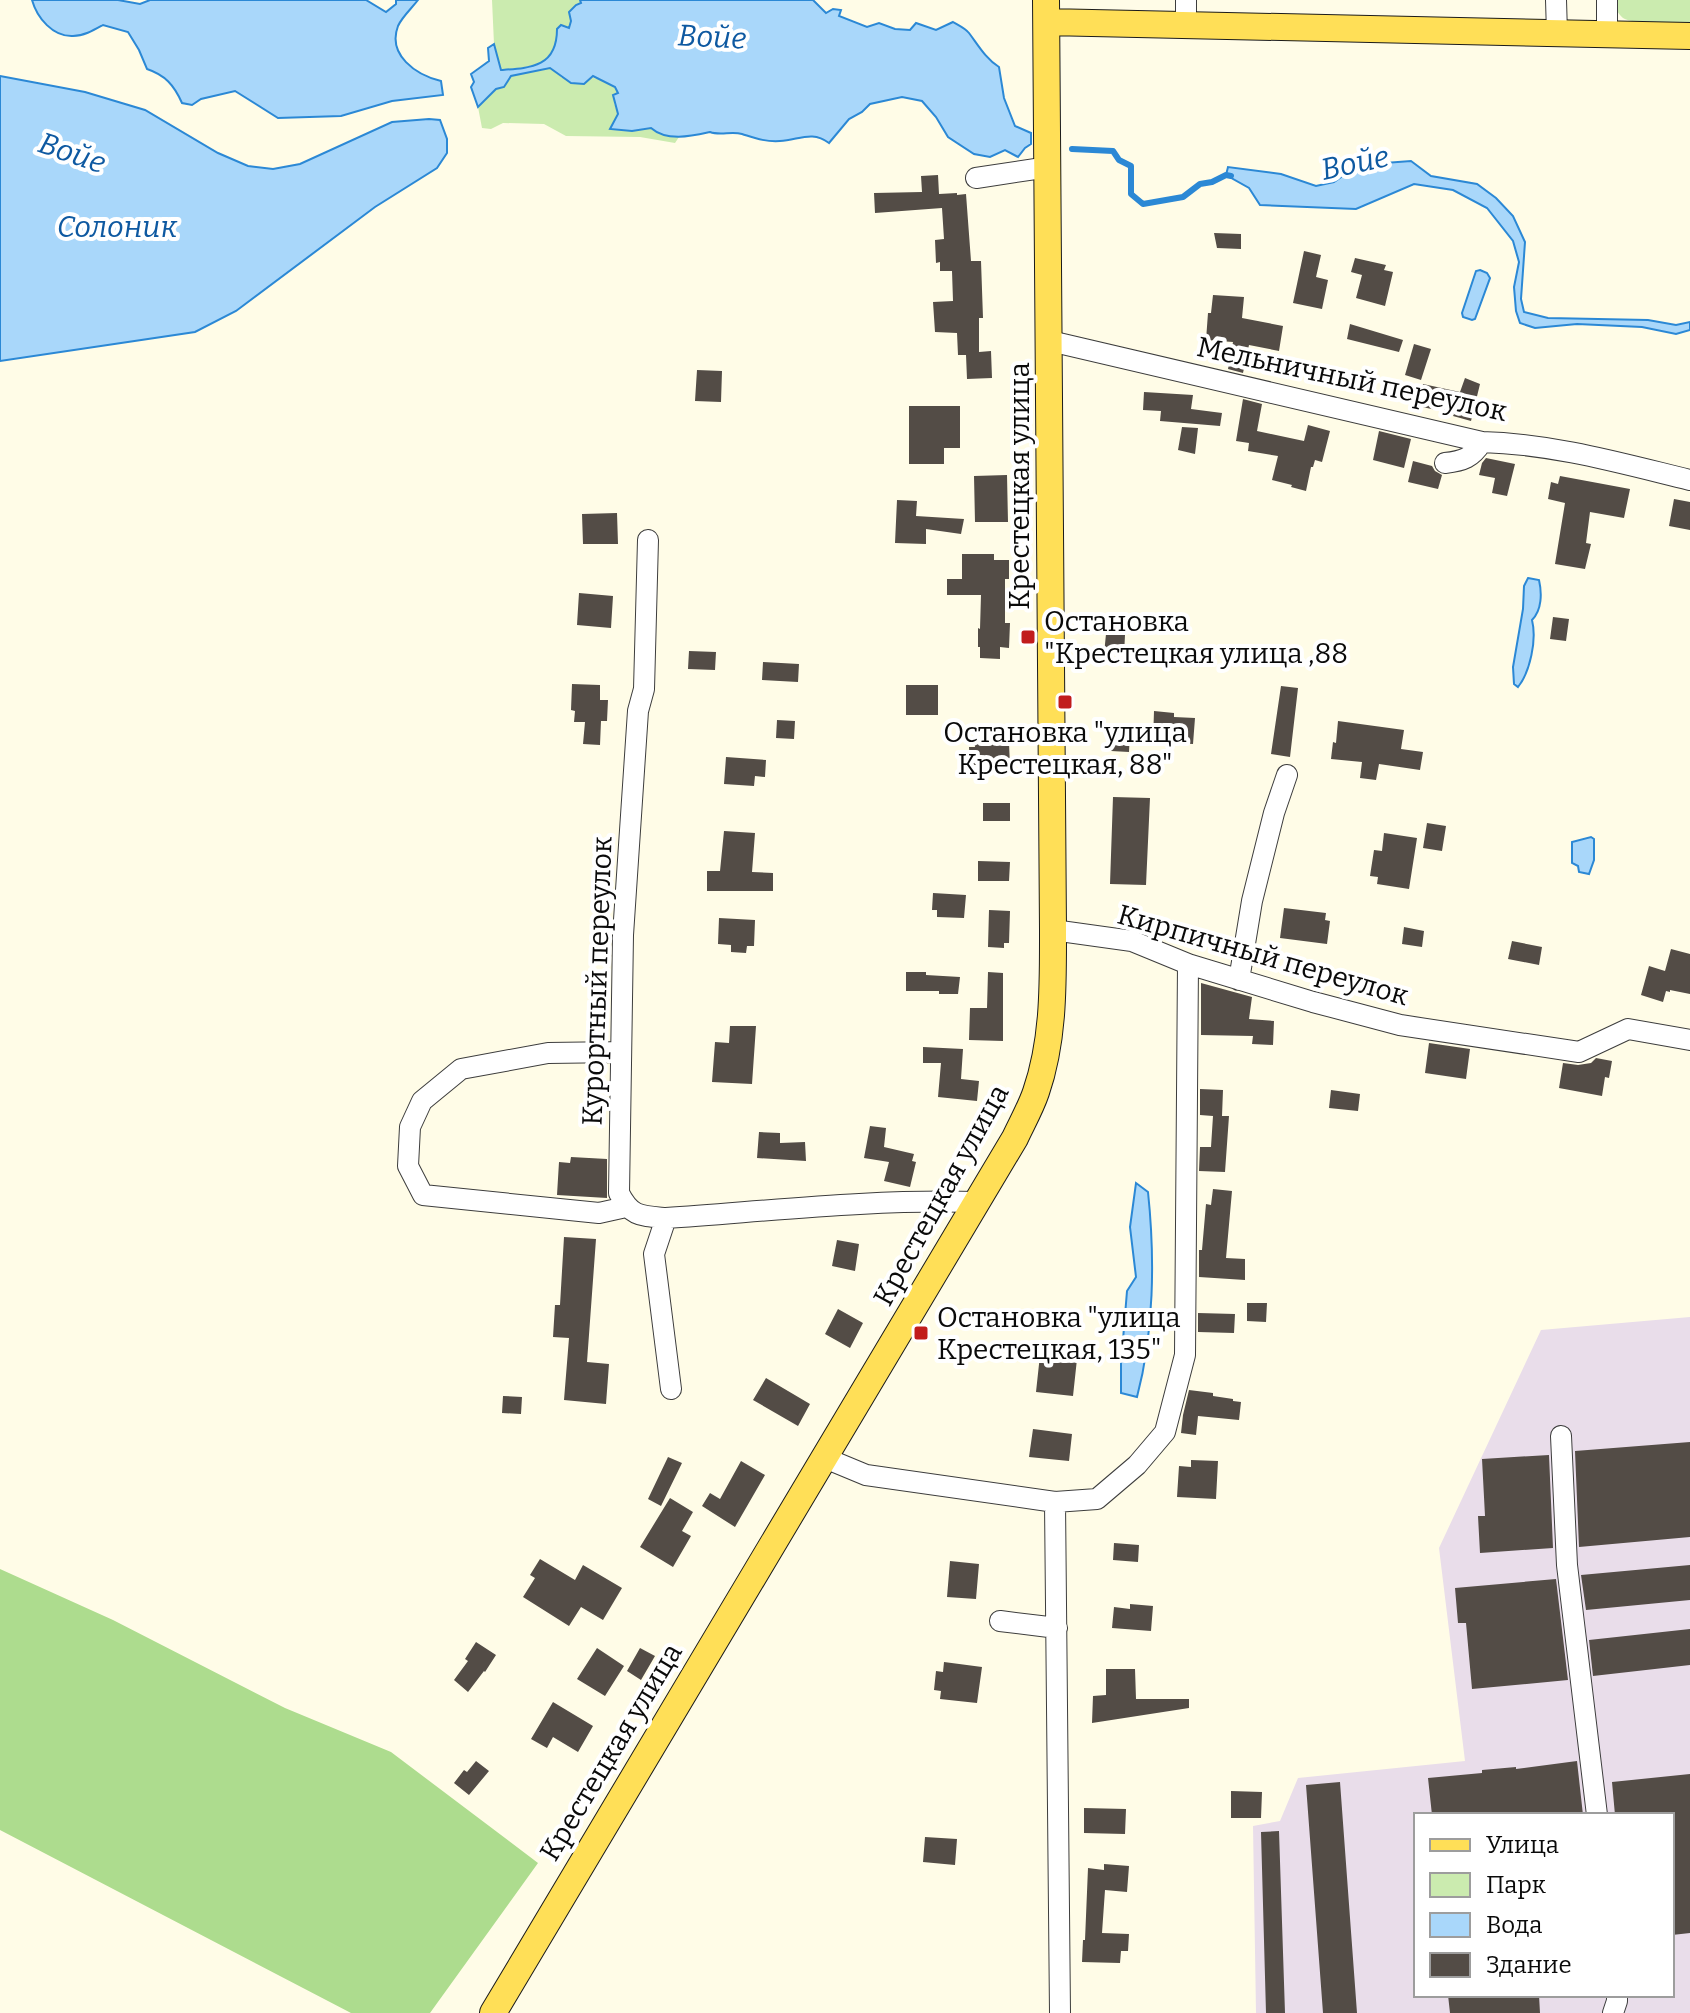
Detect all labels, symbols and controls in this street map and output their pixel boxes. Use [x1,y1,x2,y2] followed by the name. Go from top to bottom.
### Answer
[677,17,747,57] water label: Войе
[34,125,110,181] water label: Войе
[1318,138,1392,188] water label: Войе
[57,209,177,245] water label: Солоник
[1194,330,1511,428] street label: Мельничный переулок
[1003,362,1036,610] street label: Крестецкая улица
[1044,605,1348,670] place label: Остановка "Крестецкая улица ,88
[1019,628,1037,646] marker: Остановка "Крестецкая улица ,88
[1056,693,1074,711] marker: Остановка "улица Крестецкая, 88"
[943,716,1187,781] place label: Остановка "улица Крестецкая, 88"
[575,835,619,1126] street label: Курортный переулок
[1114,898,1413,1013] street label: Кирпичный переулок
[867,1079,1015,1311] street label: Крестецкая улица
[937,1301,1181,1366] place label: Остановка "улица Крестецкая, 135"
[912,1324,930,1342] marker: Остановка "улица Крестецкая, 135"
[533,1637,689,1867] street label: Крестецкая улица
[1414,1813,1674,1997] legend
[1486,1831,1559,1859] text: Улица
[1486,1871,1546,1899] text: Парк
[1486,1911,1542,1939] text: Вода
[1486,1951,1572,1979] text: Здание

